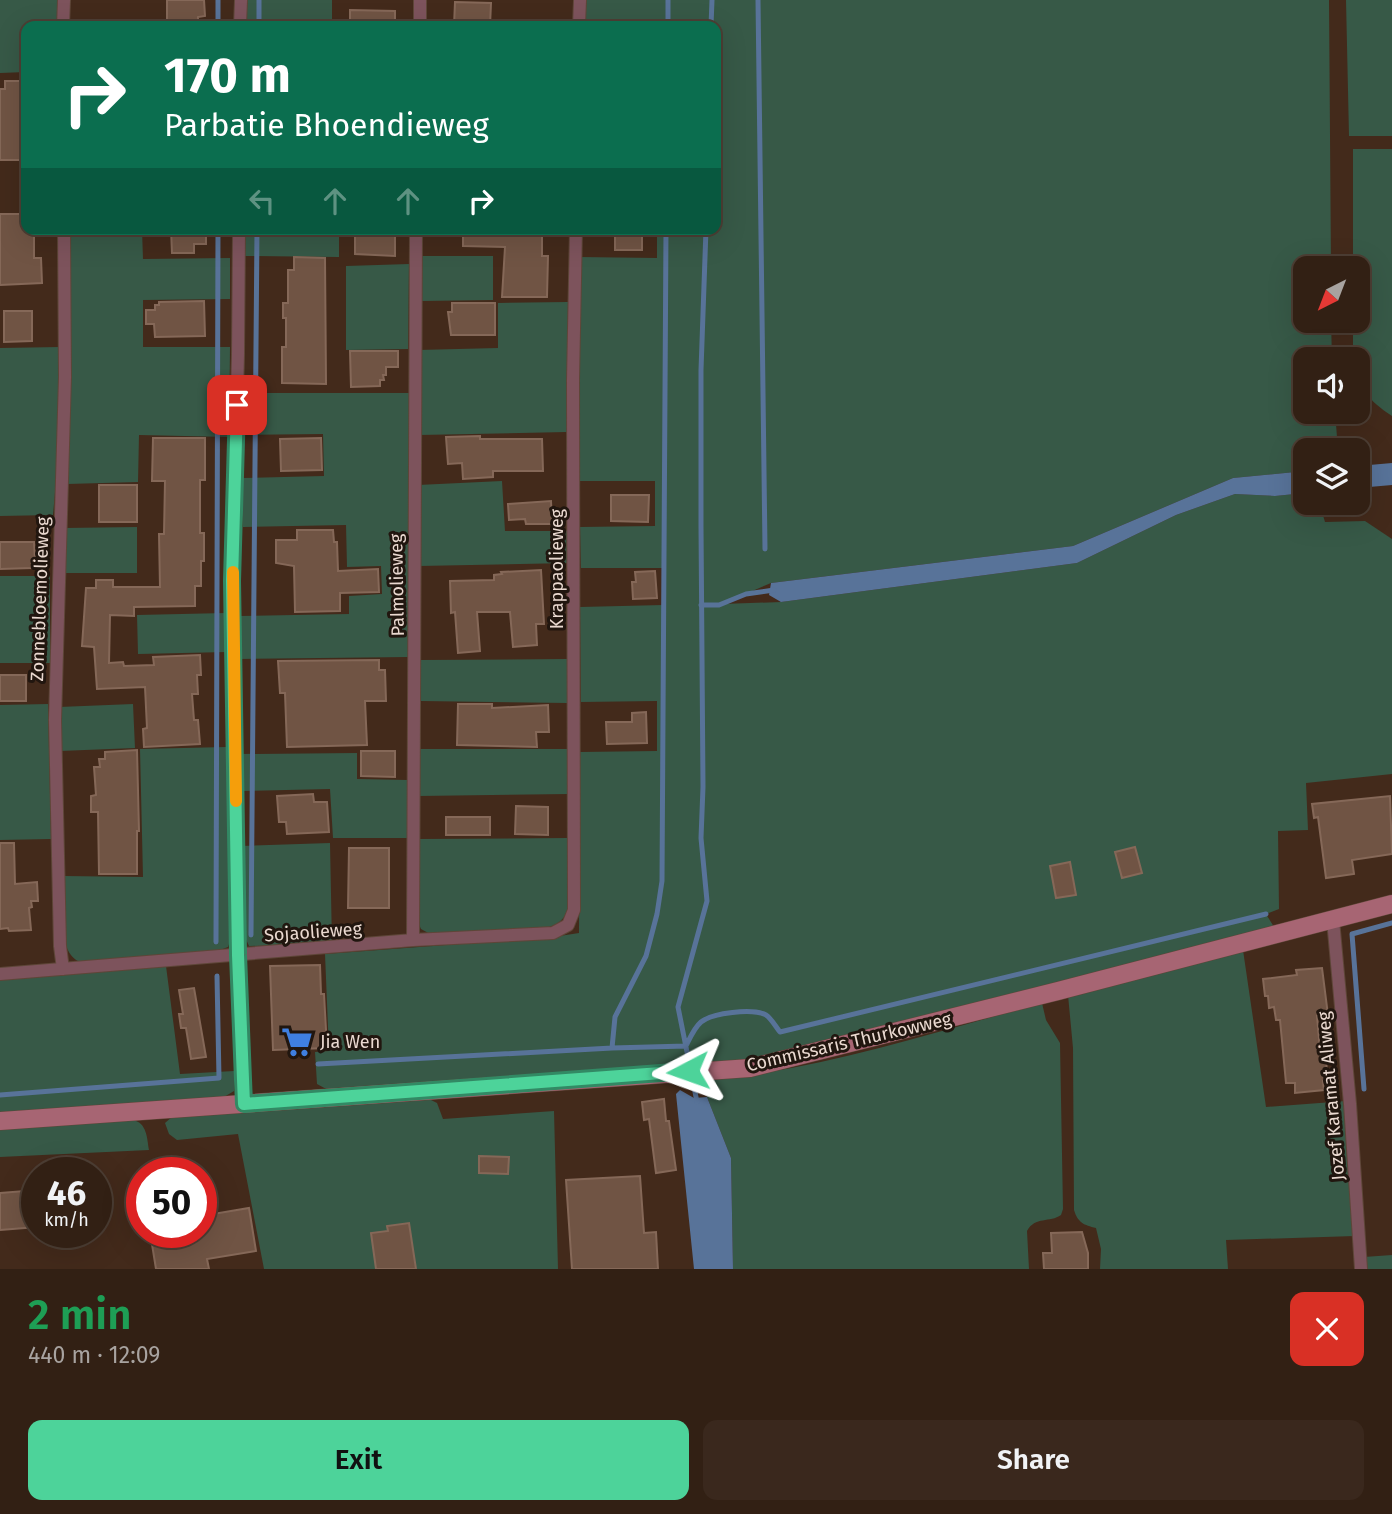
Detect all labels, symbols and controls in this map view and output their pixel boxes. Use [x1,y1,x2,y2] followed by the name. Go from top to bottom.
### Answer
[164,46,291,105] text: 170 m
[49,49,140,140] icon: right
[164,106,489,144] text: Parbatie Bhoendieweg
[243,182,281,220] icon: left
[316,182,354,220] icon: ahead
[389,182,427,220] icon: ahead
[462,182,500,220] icon: right
[1293,256,1370,332] north arrow
[1293,256,1370,515] map controls
[1293,347,1370,424] button: sound
[207,375,267,435] pin
[218,386,256,424] icon: arrive
[1293,438,1370,515] button: layers
[546,508,568,629] street label: Krappaolieweg
[26,516,54,682] street label: Zonnebloemolieweg
[385,533,409,636] street label: Palmolieweg
[263,918,363,946] street label: Sojaolieweg
[744,1008,954,1076] street label: Commissaris Thurkowweg
[1313,1010,1349,1182] street label: Jozef Karamat Aliweg
[280,1025,314,1059] supermarket icon: Jia Wen
[320,1031,380,1053] place label: Jia Wen
[651,1034,725,1108] position arrow
[126,1157,217,1248] speed limit sign: 50
[47,1172,86,1214] text: 46
[44,1209,89,1231] text: km/h
[28,1290,132,1340] text: 2 min
[1290,1292,1364,1366] button: close
[28,1341,160,1369] text: 440 m · 12:09
[28,1420,689,1500] button: Exit
[703,1420,1364,1500] button: Share

